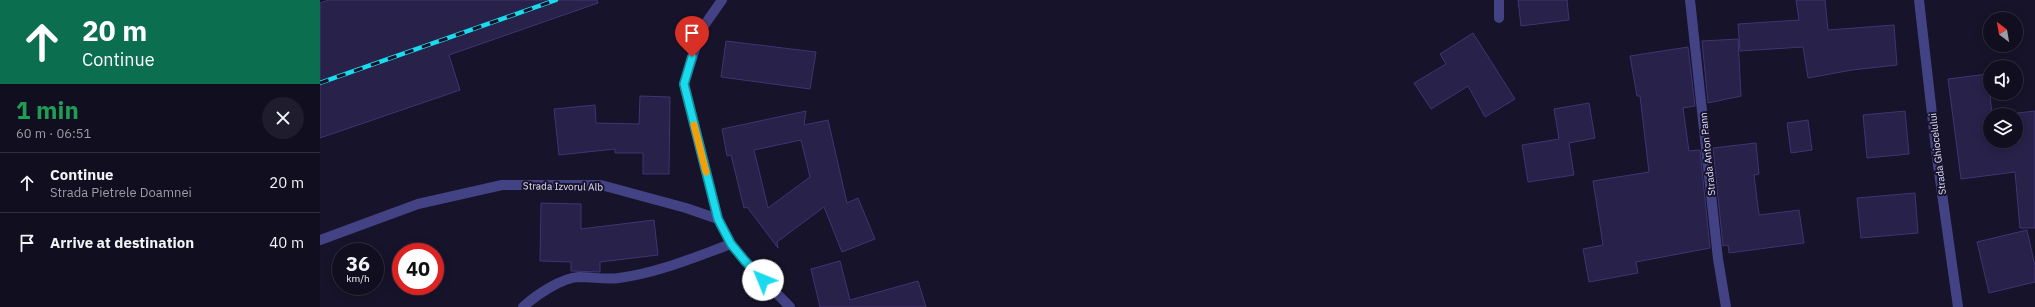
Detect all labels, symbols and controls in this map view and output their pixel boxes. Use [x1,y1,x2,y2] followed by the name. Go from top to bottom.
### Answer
[82,12,147,49] text: 20 m
[1983,12,2023,52] north arrow
[1983,12,2023,148] map controls
[16,16,68,68] icon: ahead
[675,16,709,57] pin
[681,22,703,44] icon: arrive
[82,48,155,71] text: Continue
[1983,60,2023,100] button: sound
[16,94,79,126] text: 1 min
[262,97,304,139] button: close
[1983,108,2023,148] button: layers
[1697,112,1718,196] street label: Strada Anton Pann
[1926,112,1949,196] street label: Strada Ghiocelului
[16,125,91,142] text: 60 m · 06:51
[50,165,114,184] text: Continue
[16,172,38,194] icon: ahead
[269,173,304,192] text: 20 m
[523,179,603,194] street label: Strada Izvorul Alb
[50,184,192,201] text: Strada Pietrele Doamnei
[16,232,38,254] icon: arrive
[50,233,194,252] text: Arrive at destination
[269,233,304,252] text: 40 m
[392,243,444,295] speed limit sign: 40
[346,250,370,277] text: 36
[742,259,784,301] position arrow
[346,272,370,285] text: km/h

